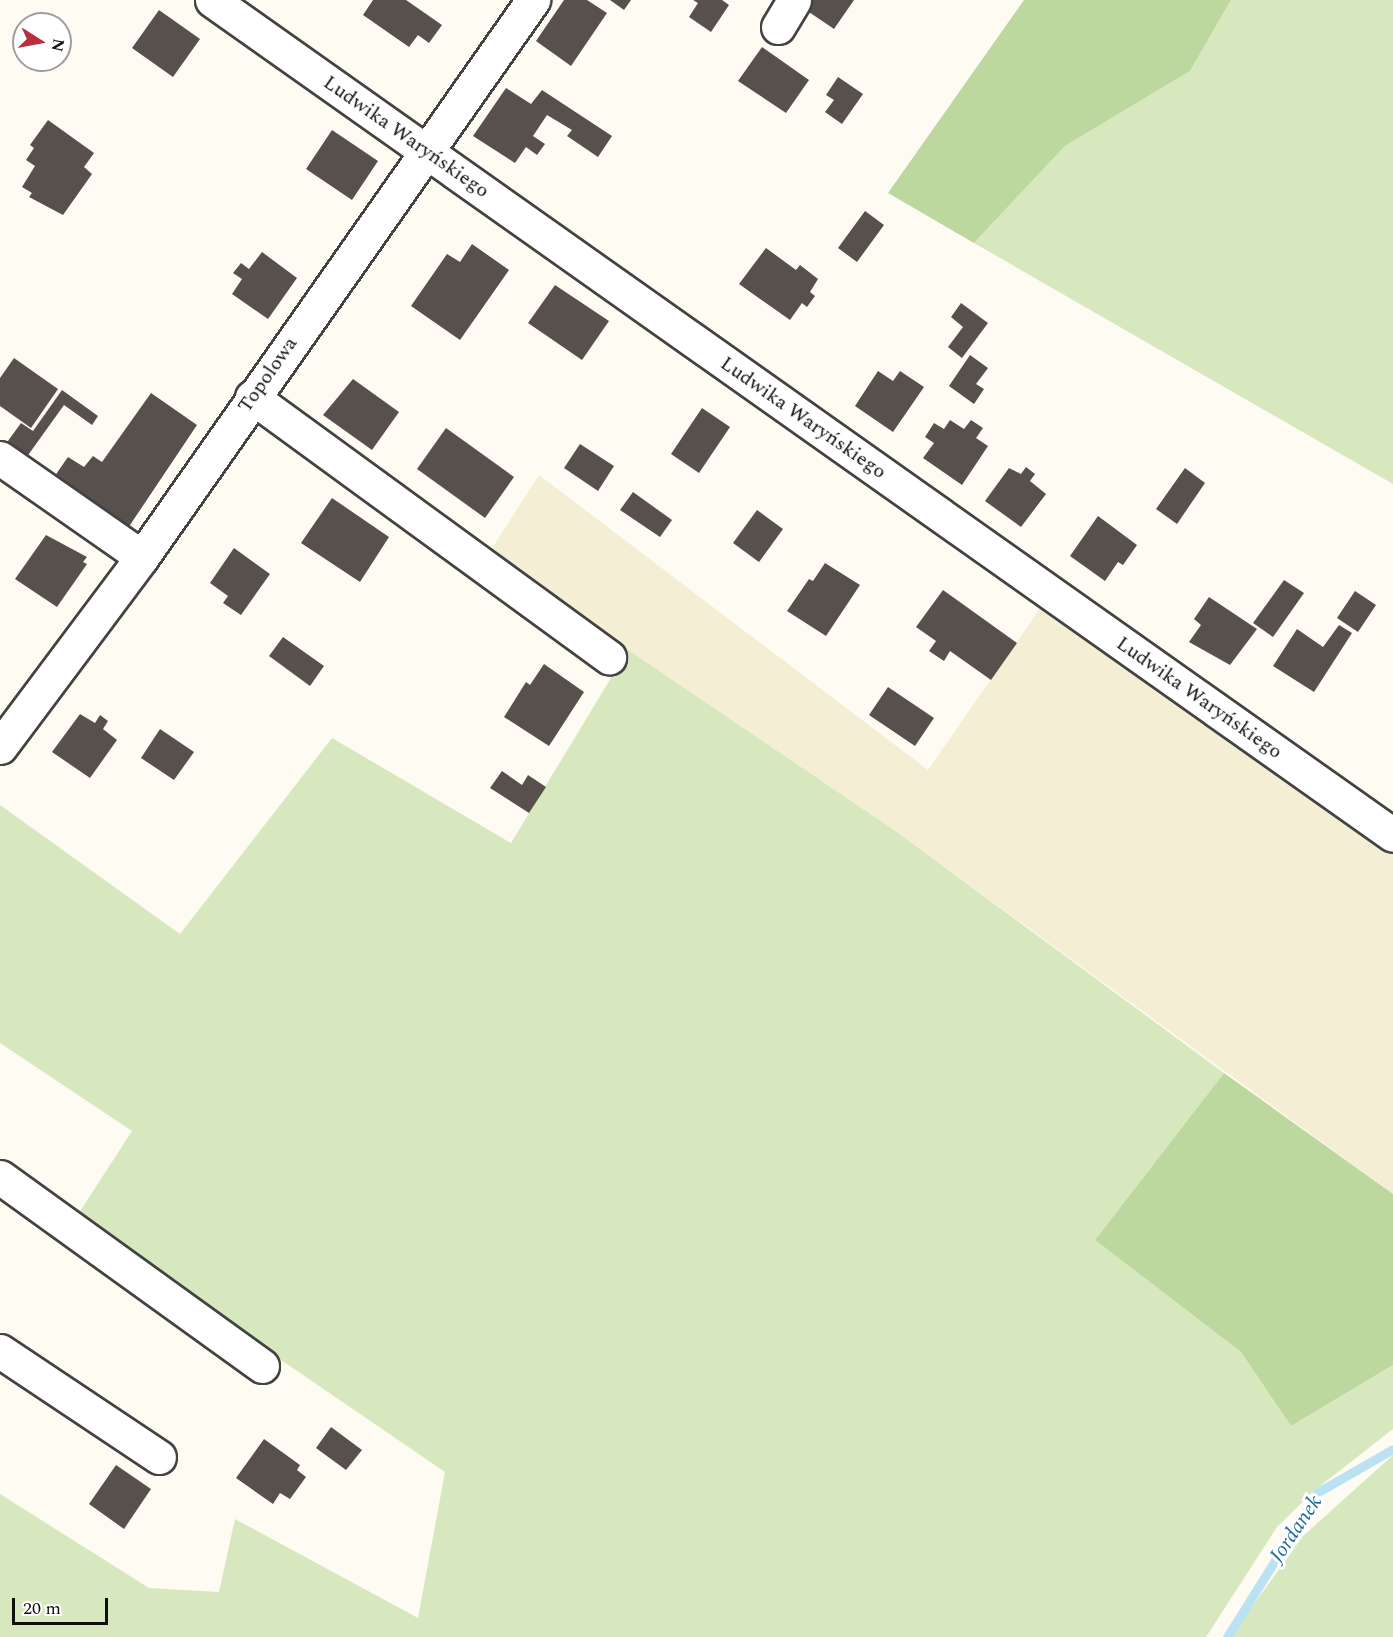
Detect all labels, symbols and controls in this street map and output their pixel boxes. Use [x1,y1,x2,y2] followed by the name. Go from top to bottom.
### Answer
[12,12,72,72] north arrow
[45,36,71,54] text: N
[318,71,494,203] street label: Ludwika Waryńskiego
[233,332,303,418] street label: Topolowa
[715,352,891,484] street label: Ludwika Waryńskiego
[1111,632,1287,764] street label: Ludwika Waryńskiego
[1264,1491,1328,1567] water label: Jordanek
[15,1586,111,1624] scale bar
[23,1595,61,1622] text: 20 m

